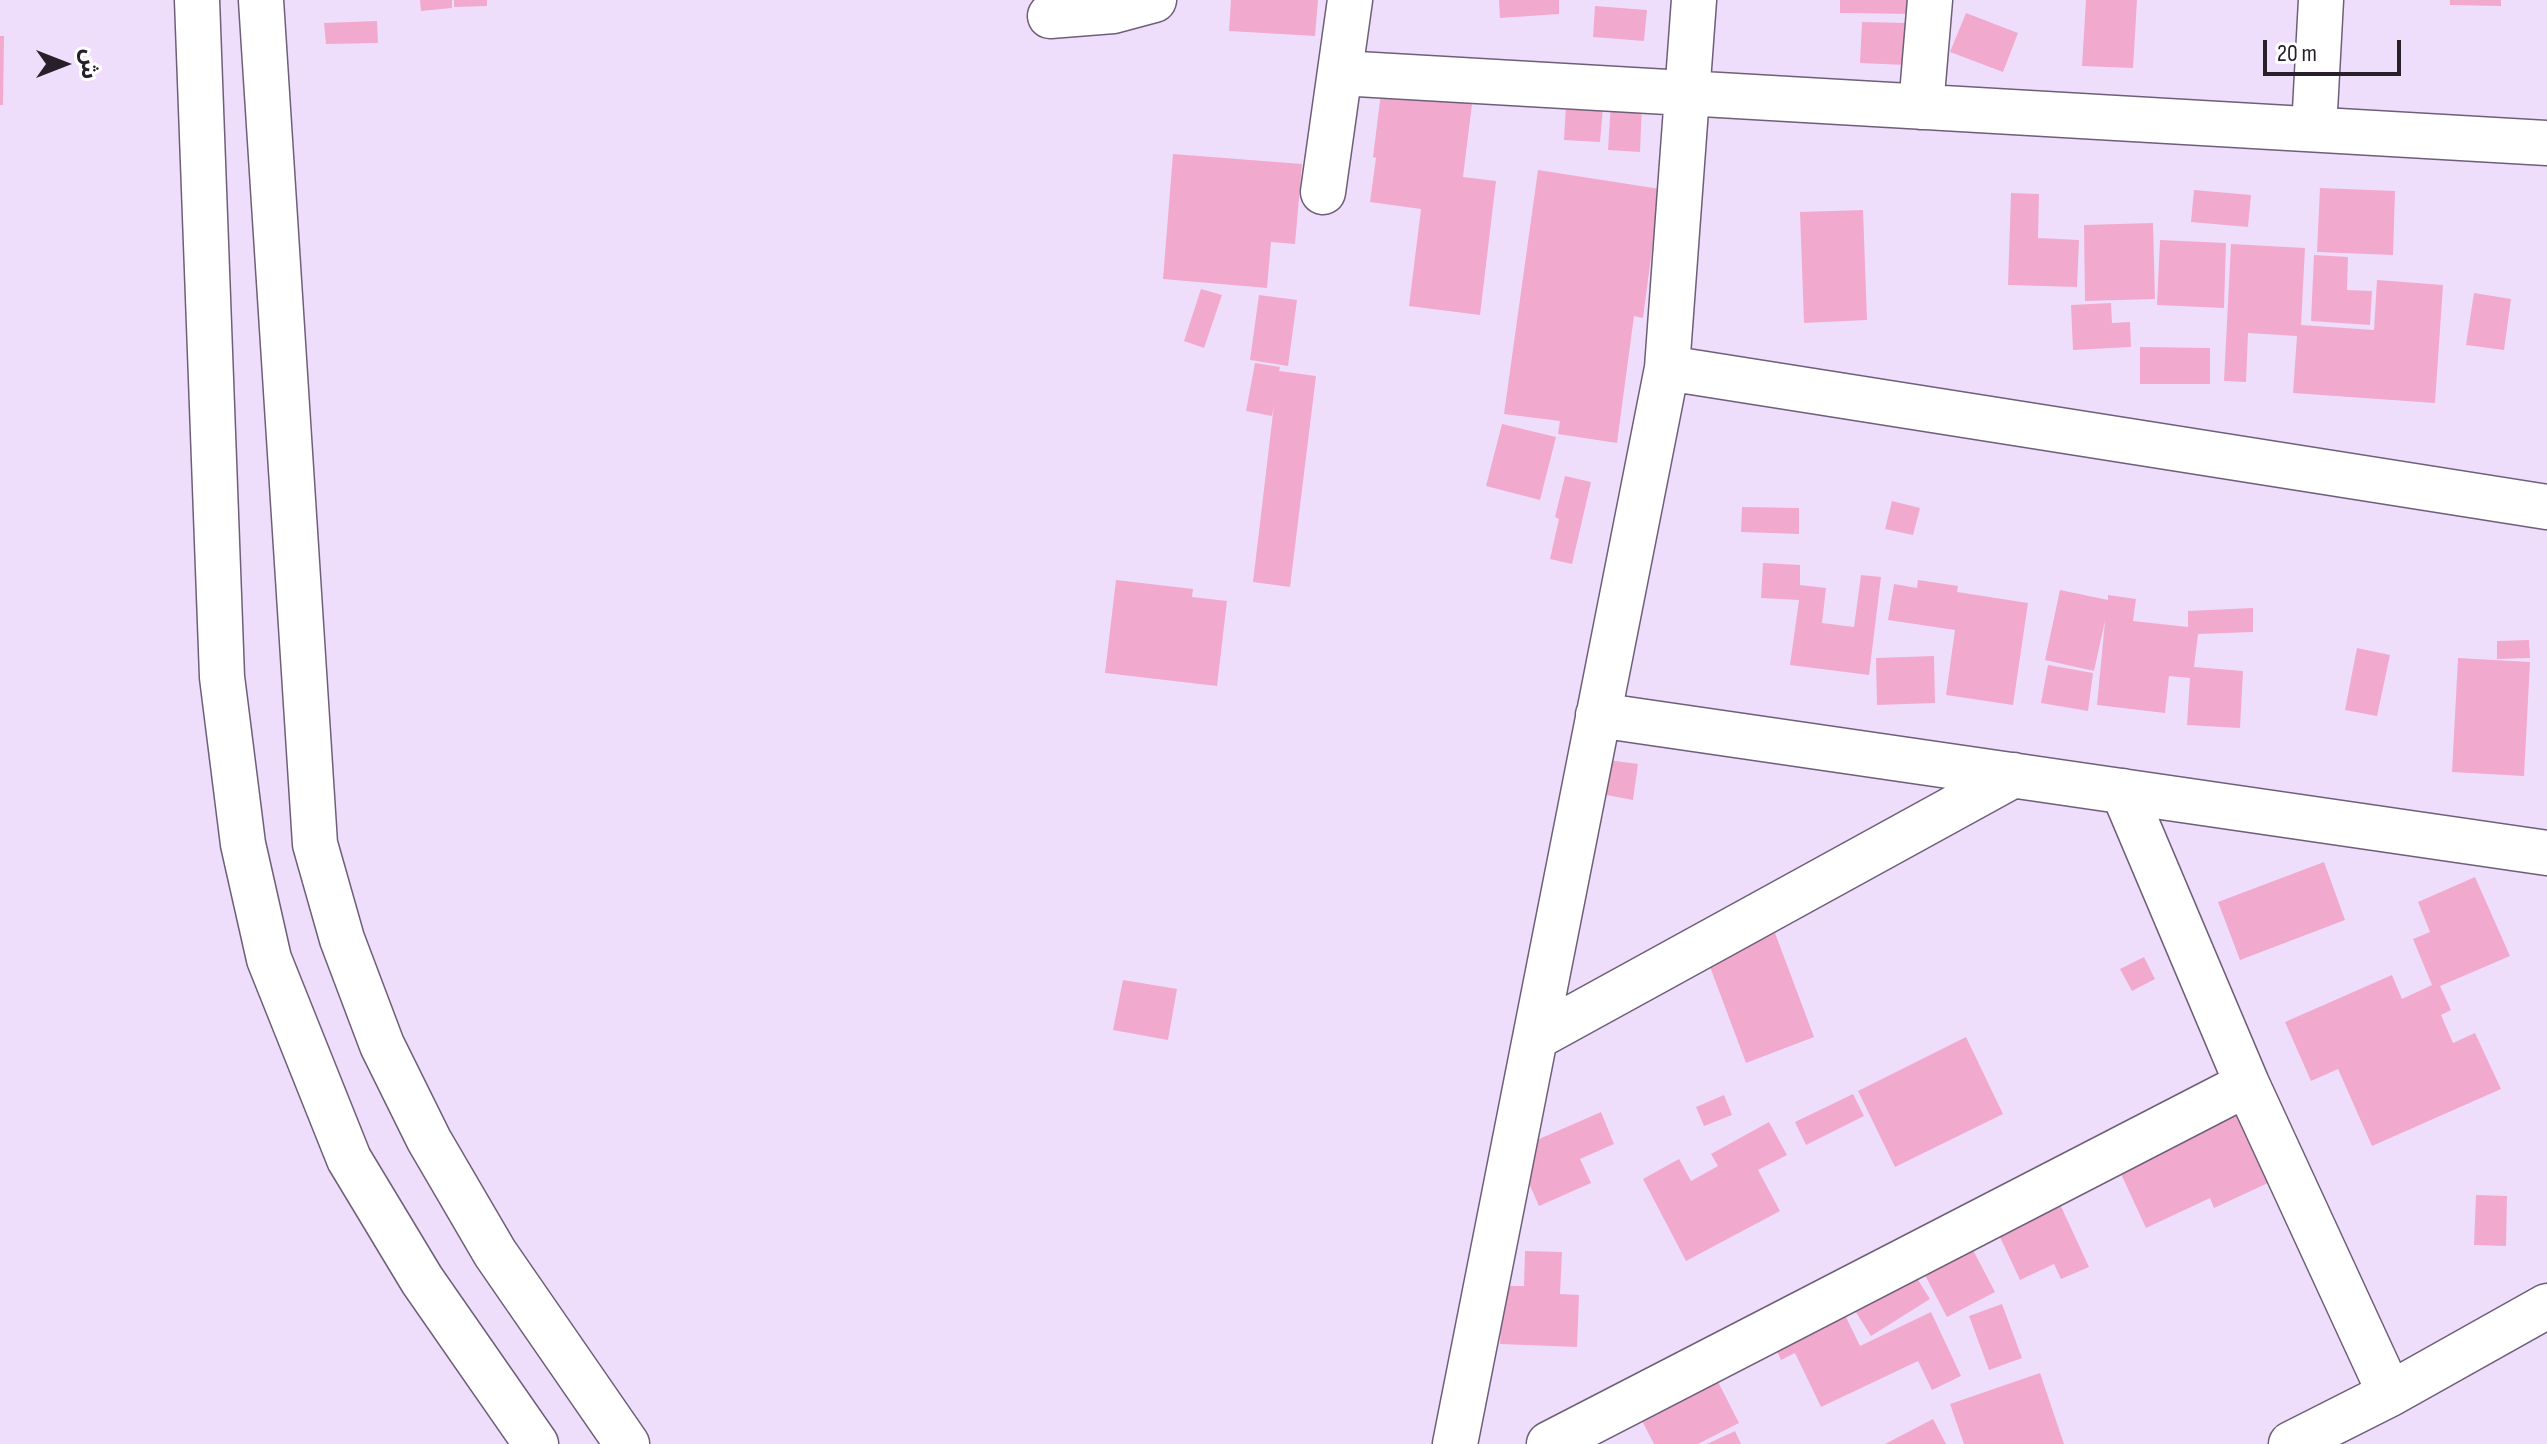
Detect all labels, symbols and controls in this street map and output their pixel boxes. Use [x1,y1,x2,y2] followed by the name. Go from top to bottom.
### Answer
[24,24,104,104] north arrow
[2267,24,2405,74] scale bar
[2277,39,2317,68] text: 20 m
[75,49,102,79] text: ش

